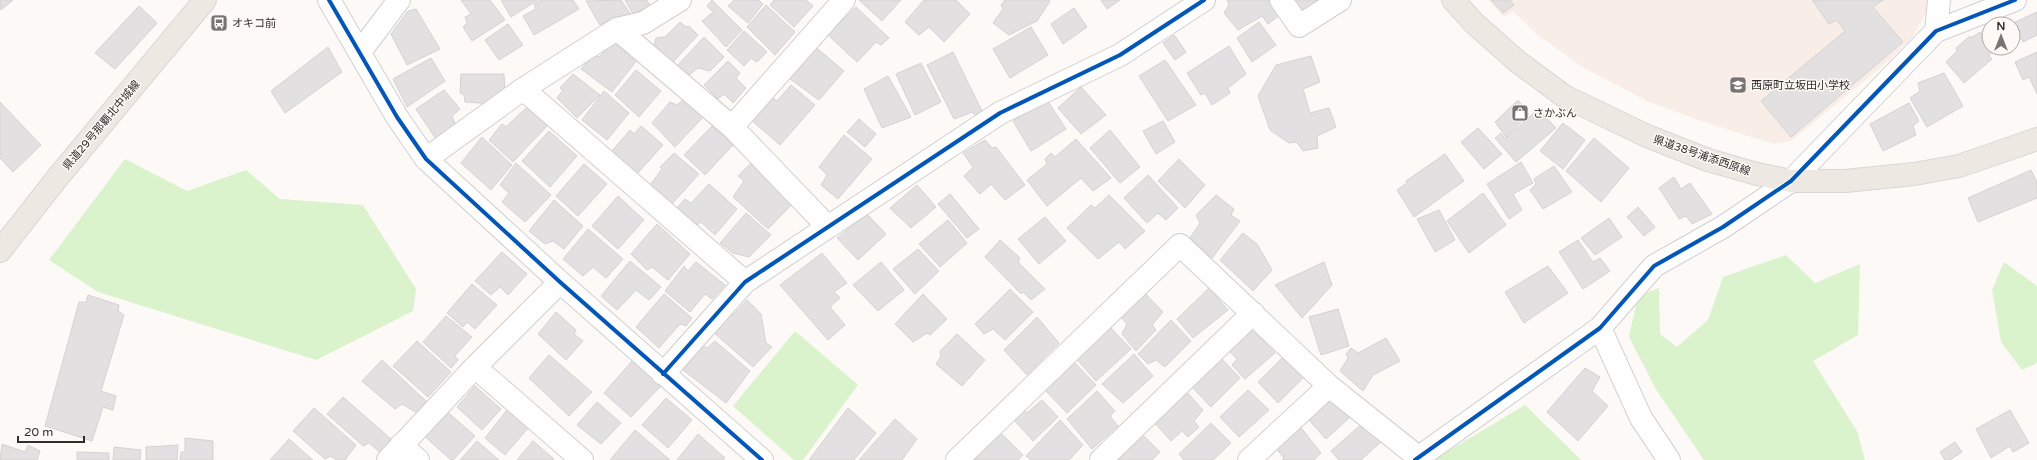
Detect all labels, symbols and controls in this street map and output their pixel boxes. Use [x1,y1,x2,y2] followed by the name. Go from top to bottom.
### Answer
[209,13,229,33] bus stop icon: オキコ前
[1981,16,2021,56] north arrow
[232,17,276,30] place label: オキコ前
[1997,20,2005,33] text: N
[1728,75,1748,95] school or university icon: 西原町立坂田小学校
[60,78,143,173] street label: 県道29号那覇北中城線
[1751,79,1850,92] place label: 西原町立坂田小学校
[1510,103,1530,123] shop icon: さかぶん
[1533,107,1577,120] place label: さかぶん
[1652,133,1752,178] street label: 県道38号浦添西原線
[18,418,84,444] scale bar
[24,425,53,439] text: 20 m

